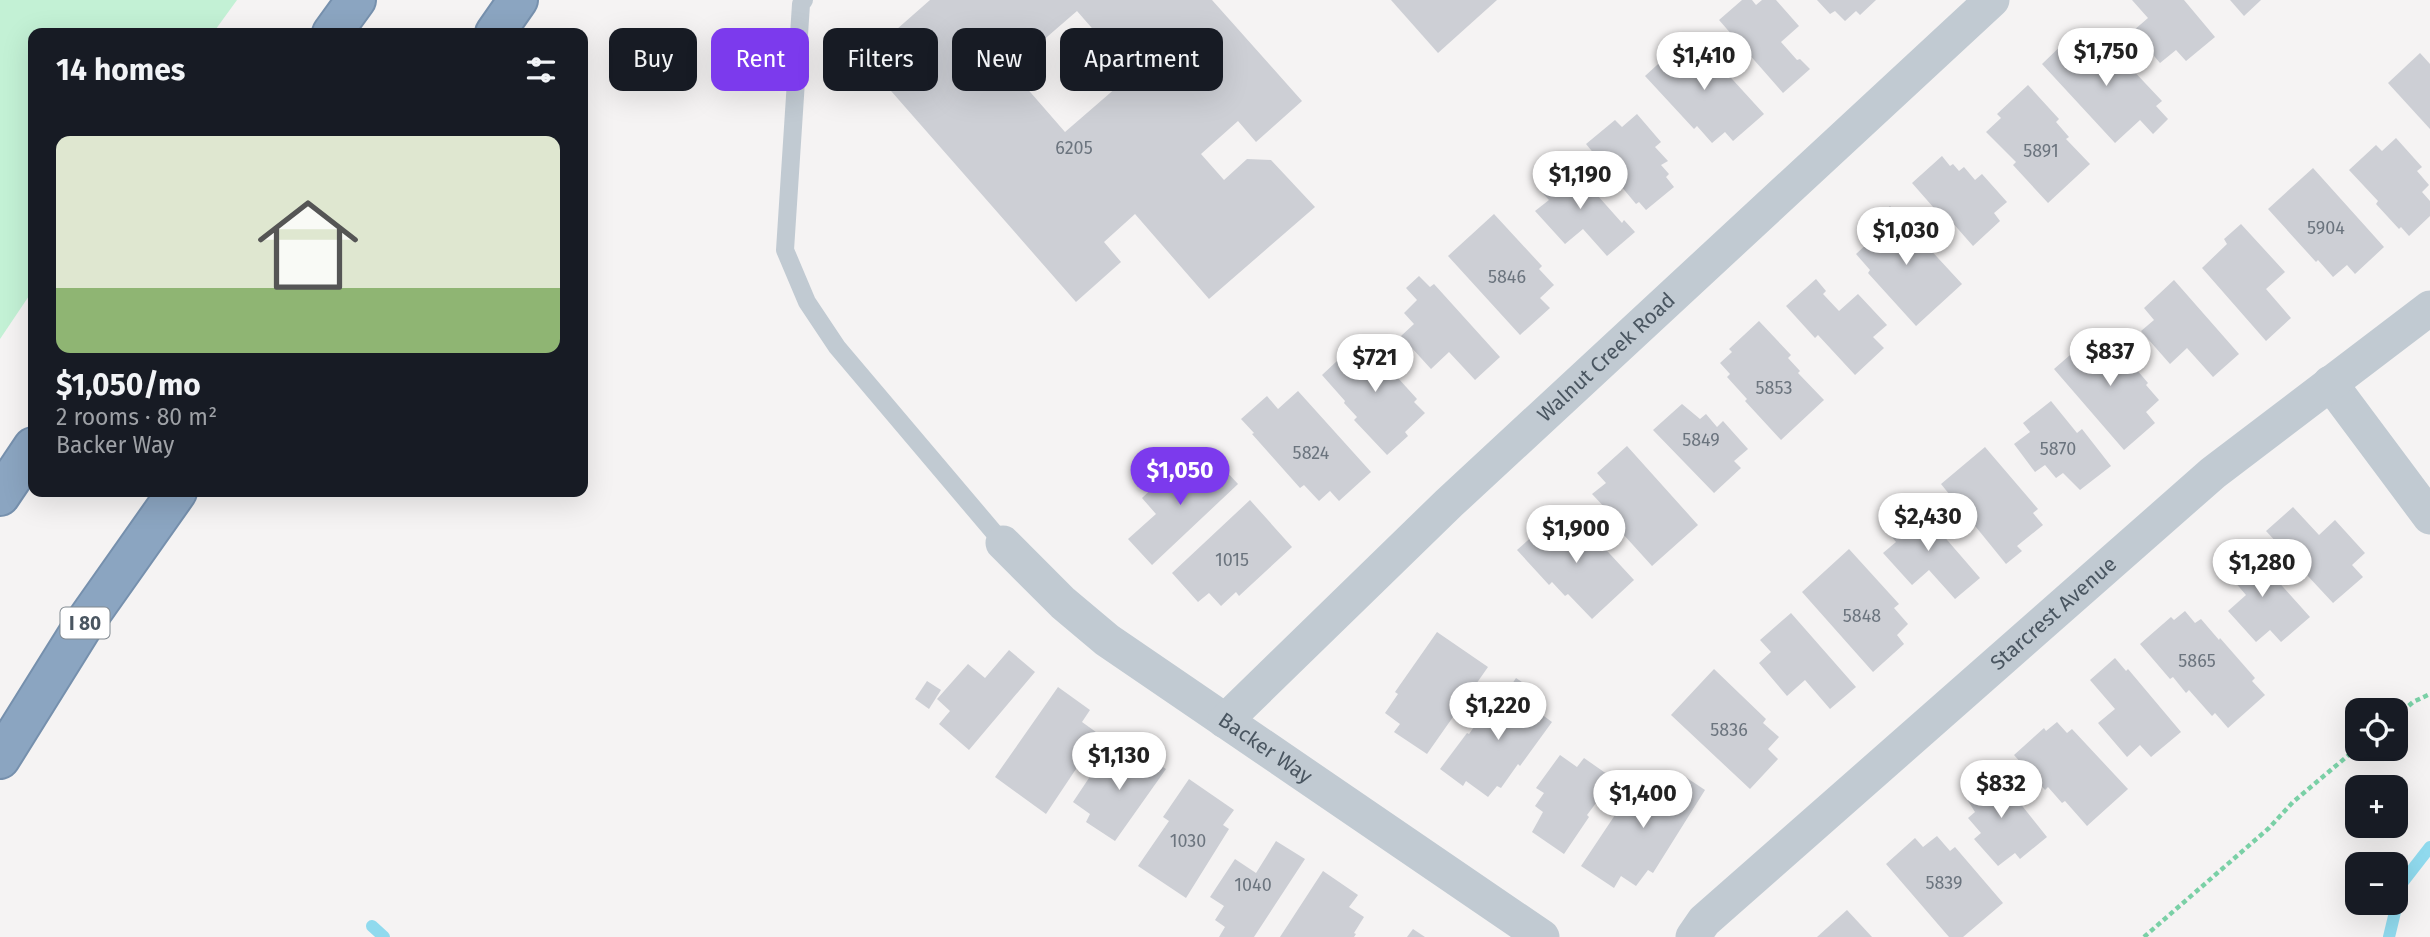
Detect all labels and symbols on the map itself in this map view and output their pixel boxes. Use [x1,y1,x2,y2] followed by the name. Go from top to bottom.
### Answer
[2049,28,2163,88] pin: $1,750
[1647,32,1761,92] pin: $1,410
[1055,137,1093,159] house number: 6205
[2023,140,2059,162] house number: 5891
[1523,152,1637,211] pin: $1,190
[1849,208,1963,267] pin: $1,030
[2307,217,2345,239] house number: 5904
[1488,266,1526,288] house number: 5846
[1532,287,1681,427] street label: Walnut Creek Road
[2069,328,2151,388] pin: $837
[1334,334,1416,394] pin: $721
[1756,377,1792,399] house number: 5853
[1682,429,1720,451] house number: 5849
[2040,438,2076,460] house number: 5870
[1293,442,1330,464] house number: 5824
[1123,448,1237,507] pin: $1,050
[1871,494,1985,553] pin: $2,430
[1519,505,1633,565] pin: $1,900
[2205,540,2319,599] pin: $1,280
[1215,549,1249,571] house number: 1015
[1985,551,2122,676] street label: Starcrest Avenue
[1843,605,1881,627] house number: 5848
[60,608,110,638] road number: I 80
[2178,650,2216,672] house number: 5865
[1441,682,1555,742] pin: $1,220
[1213,707,1318,790] street label: Backer Way
[1710,719,1748,741] house number: 5836
[1062,732,1176,792] pin: $1,130
[1960,760,2042,820] pin: $832
[1586,770,1700,830] pin: $1,400
[1170,830,1206,852] house number: 1030
[1925,872,1963,894] house number: 5839
[1234,874,1272,896] house number: 1040

